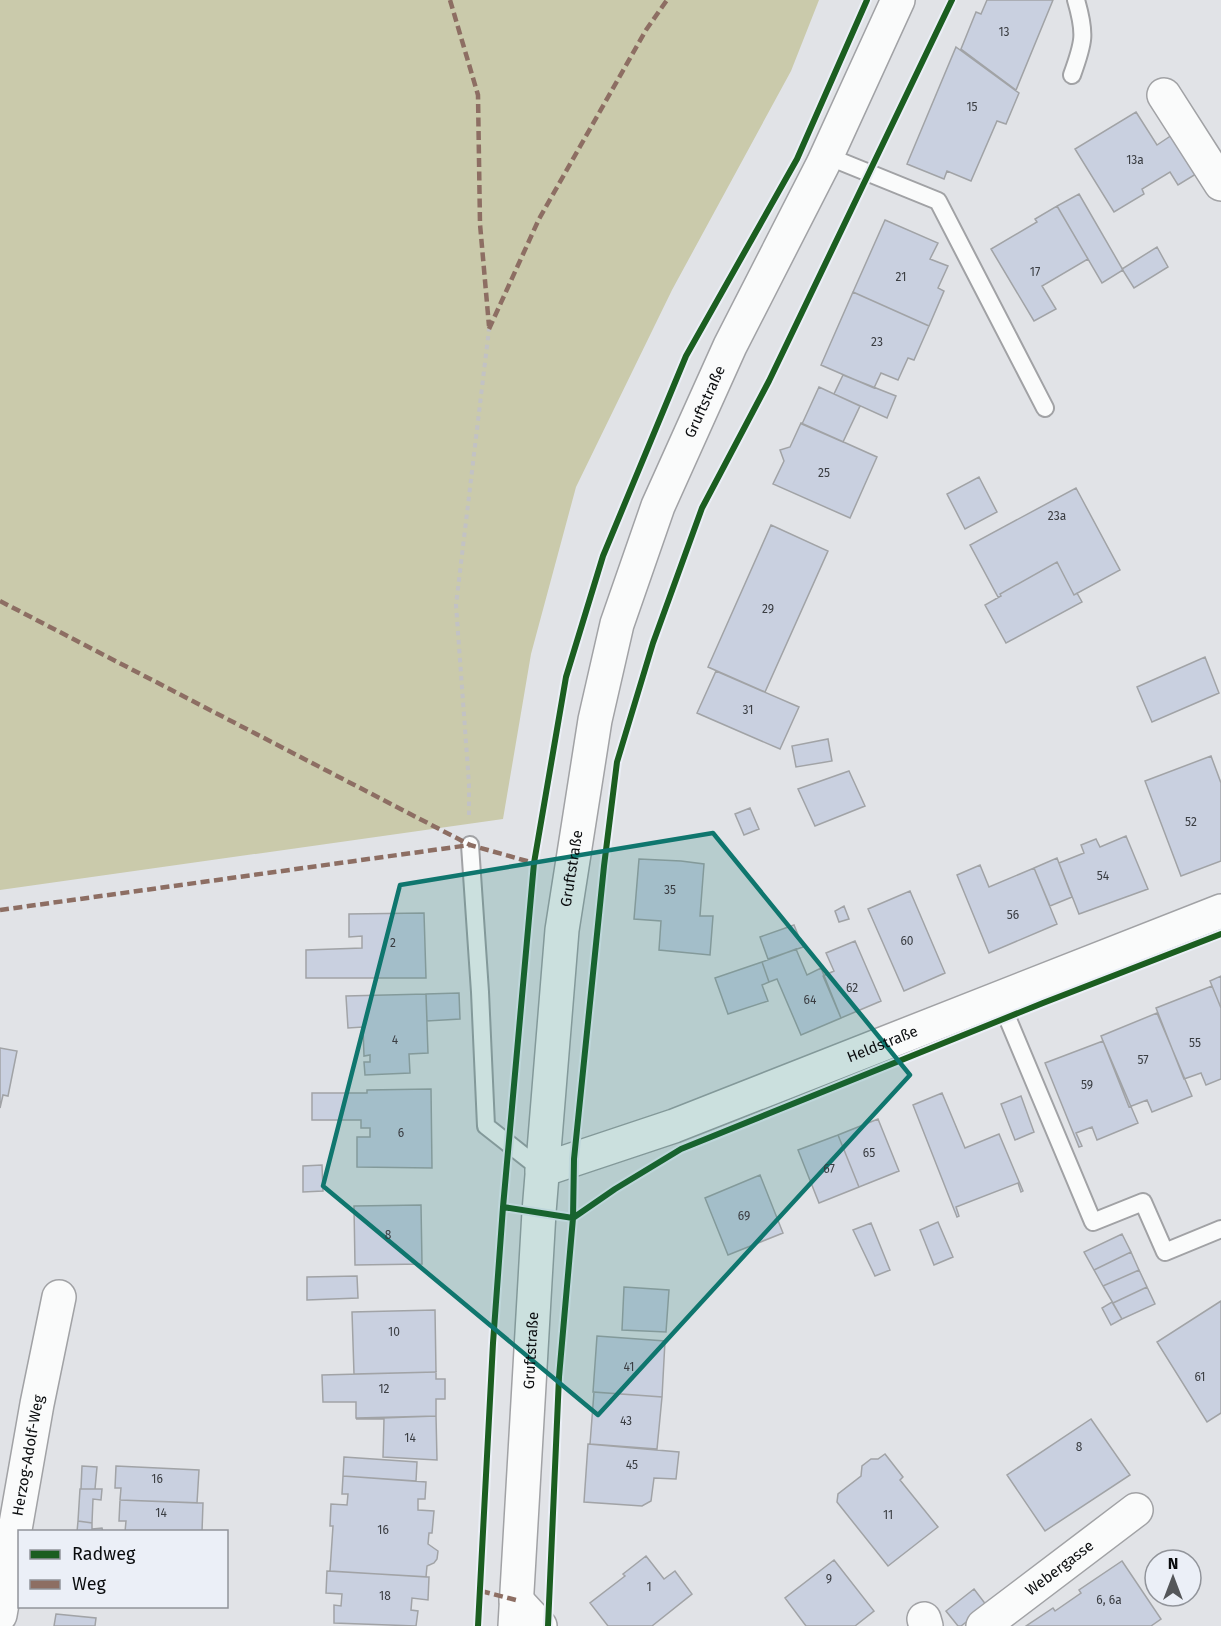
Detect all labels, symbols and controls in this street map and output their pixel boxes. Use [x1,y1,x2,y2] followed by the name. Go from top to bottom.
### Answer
[998,25,1010,39] house number: 13
[966,100,978,114] house number: 15
[1126,153,1144,167] house number: 13a
[1030,265,1040,279] house number: 17
[896,270,906,284] house number: 21
[871,335,883,349] house number: 23
[681,363,729,441] street label: Gruftstraße
[818,466,830,480] house number: 25
[1048,509,1066,523] house number: 23a
[762,602,774,616] house number: 29
[743,703,753,717] house number: 31
[1185,815,1197,829] house number: 52
[557,829,587,908] street label: Gruftstraße
[1097,869,1110,883] house number: 54
[664,883,676,897] house number: 35
[1007,908,1019,922] house number: 56
[900,934,914,948] house number: 60
[390,936,396,950] house number: 2
[846,981,858,995] house number: 62
[804,993,817,1007] house number: 64
[844,1022,920,1066] street label: Heldstraße
[392,1033,399,1047] house number: 4
[1189,1036,1201,1050] house number: 55
[1137,1053,1149,1067] house number: 57
[1081,1078,1093,1092] house number: 59
[398,1126,404,1140] house number: 6
[863,1146,875,1160] house number: 65
[823,1162,835,1176] house number: 67
[738,1209,750,1223] house number: 69
[385,1228,392,1242] house number: 8
[520,1311,542,1390] street label: Gruftstraße
[388,1325,400,1339] house number: 10
[624,1360,634,1374] house number: 41
[1194,1370,1206,1384] house number: 61
[378,1382,390,1396] house number: 12
[9,1393,48,1517] street label: Herzog-Adolf-Weg
[620,1414,632,1428] house number: 43
[404,1431,416,1445] house number: 14
[1076,1440,1083,1454] house number: 8
[626,1458,638,1472] house number: 45
[151,1472,163,1486] house number: 16
[155,1506,167,1520] house number: 14
[883,1508,893,1522] house number: 11
[377,1523,389,1537] house number: 16
[18,1530,228,1608] legend
[1022,1536,1097,1600] street label: Webergasse
[72,1543,136,1565] text: Radweg
[1143,1548,1203,1608] north arrow
[1168,1554,1178,1573] text: N
[826,1572,832,1586] house number: 9
[72,1573,106,1595] text: Weg
[646,1580,652,1594] house number: 1
[379,1589,391,1603] house number: 18
[1096,1593,1122,1607] house number: 6, 6a

